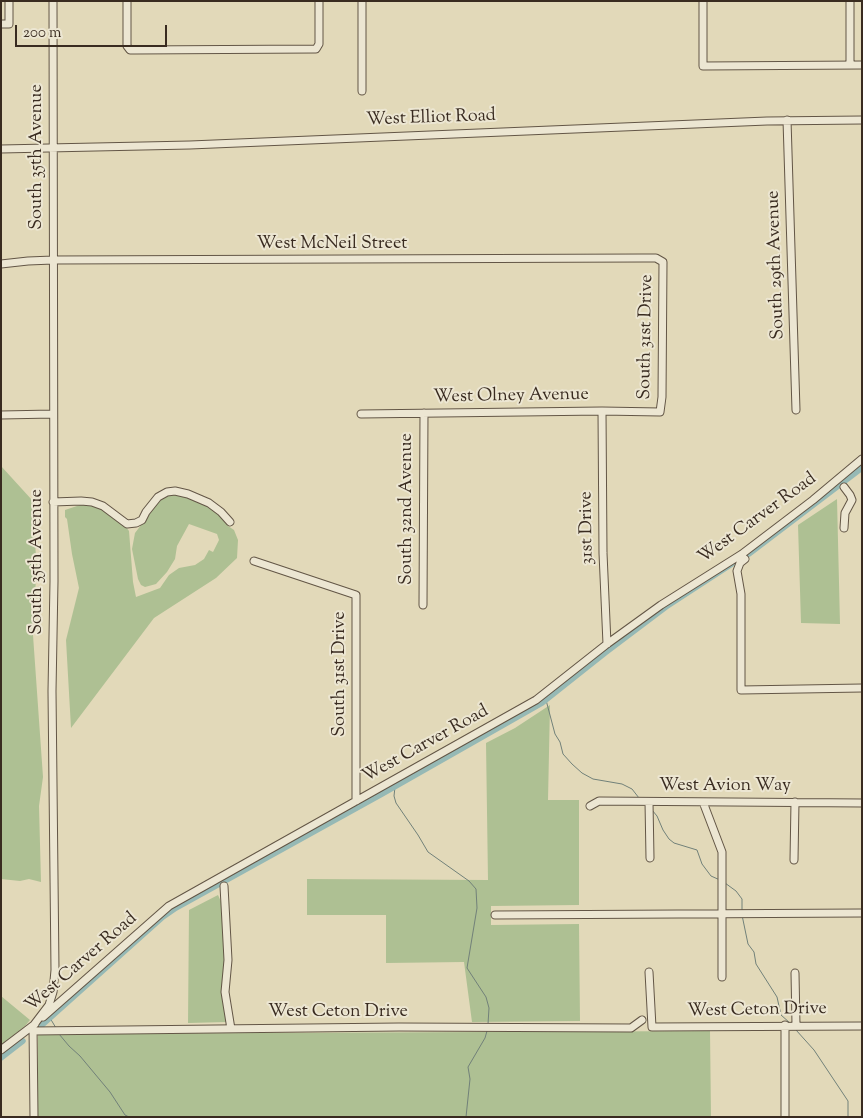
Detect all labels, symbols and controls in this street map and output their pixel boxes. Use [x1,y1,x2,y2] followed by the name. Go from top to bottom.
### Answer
[18,15,170,47] scale bar
[23,23,62,44] text: 200 m
[27,84,49,230] street label: South 35th Avenue
[366,106,496,132] street label: West Elliot Road
[764,190,790,340] street label: South 29th Avenue
[257,234,407,256] street label: West McNeil Street
[635,274,659,400] street label: South 31st Drive
[433,385,589,409] street label: West Olney Avenue
[397,433,419,585] street label: South 32nd Avenue
[695,469,821,569] street label: West Carver Road
[27,489,49,635] street label: South 35th Avenue
[577,491,599,565] street label: 31st Drive
[330,611,352,737] street label: South 31st Drive
[359,701,493,789] street label: West Carver Road
[659,776,791,798] street label: West Avion Way
[22,909,142,1017] street label: West Carver Road
[687,999,827,1023] street label: West Ceton Drive
[268,1002,408,1024] street label: West Ceton Drive

